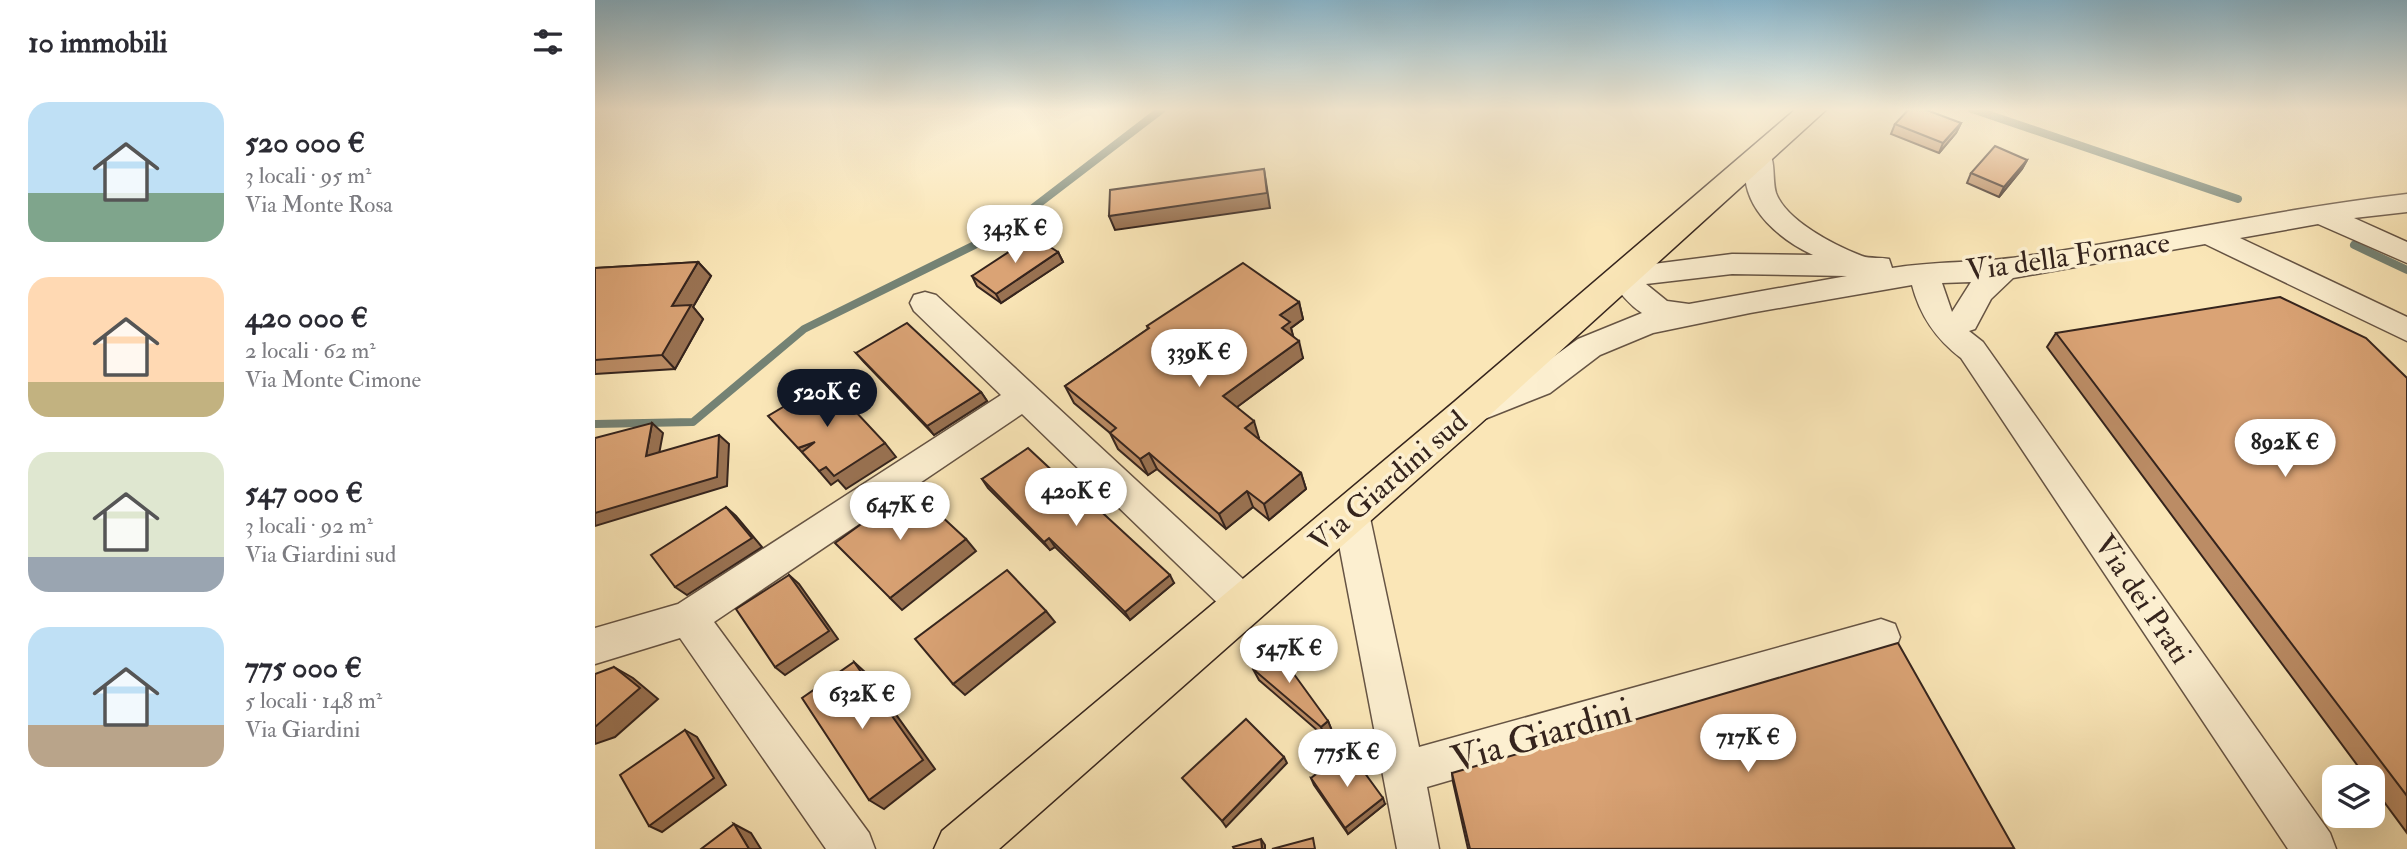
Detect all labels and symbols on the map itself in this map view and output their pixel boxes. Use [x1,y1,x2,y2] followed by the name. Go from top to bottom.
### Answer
[958,205,1072,265] pin: 343K €
[1964,224,2172,289] street label: Via della Fornace
[1142,330,1256,389] pin: 339K €
[770,370,884,429] pin: 520K €
[1302,403,1475,560] street label: Via Giardini sud
[2228,420,2342,479] pin: 892K €
[1019,468,1133,528] pin: 420K €
[843,482,957,542] pin: 647K €
[2086,528,2199,671] street label: Via dei Prati
[1232,626,1346,685] pin: 547K €
[805,672,919,731] pin: 632K €
[1446,687,1637,784] street label: Via Giardini
[1691,714,1805,774] pin: 717K €
[1290,730,1404,789] pin: 775K €

